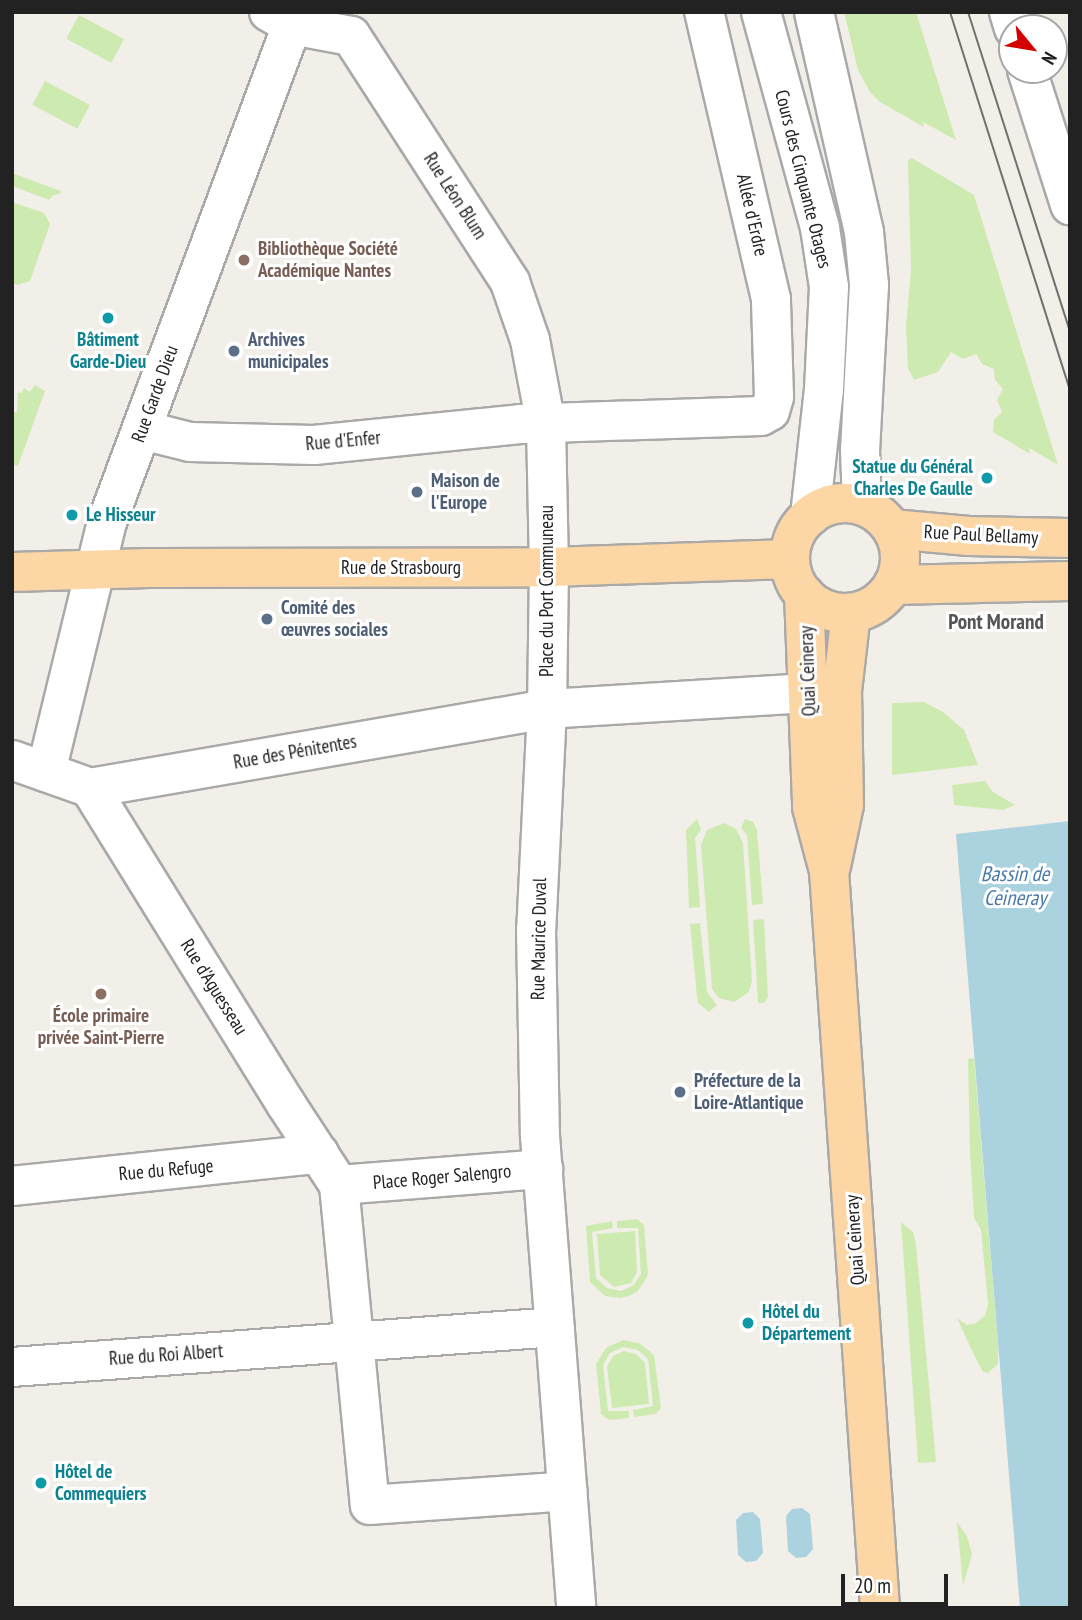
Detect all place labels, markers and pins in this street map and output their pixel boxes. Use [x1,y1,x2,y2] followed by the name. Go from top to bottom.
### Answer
[258,238,398,282] place label: Bibliothèque Société Académique Nantes
[236,252,252,268] marker: Bibliothèque Société Académique Nantes
[100,310,116,326] marker: Bâtiment Garde-Dieu
[70,329,146,373] place label: Bâtiment Garde-Dieu
[248,329,329,373] place label: Archives municipales
[226,343,242,359] marker: Archives municipales
[852,456,973,500] place label: Statue du Général Charles De Gaulle
[431,470,500,514] place label: Maison de l'Europe
[979,470,995,486] marker: Statue du Général Charles De Gaulle
[409,484,425,500] marker: Maison de l'Europe
[86,504,155,526] place label: Le Hisseur
[64,507,80,523] marker: Le Hisseur
[281,597,388,641] place label: Comité des œuvres sociales
[259,611,275,627] marker: Comité des œuvres sociales
[93,986,109,1002] marker: École primaire privée Saint-Pierre
[38,1005,164,1049] place label: École primaire privée Saint-Pierre
[694,1070,804,1114] place label: Préfecture de la Loire-Atlantique
[672,1084,688,1100] marker: Préfecture de la Loire-Atlantique
[762,1301,851,1345] place label: Hôtel du Département
[740,1315,756,1331] marker: Hôtel du Département
[55,1461,146,1505] place label: Hôtel de Commequiers
[33,1475,49,1491] marker: Hôtel de Commequiers

